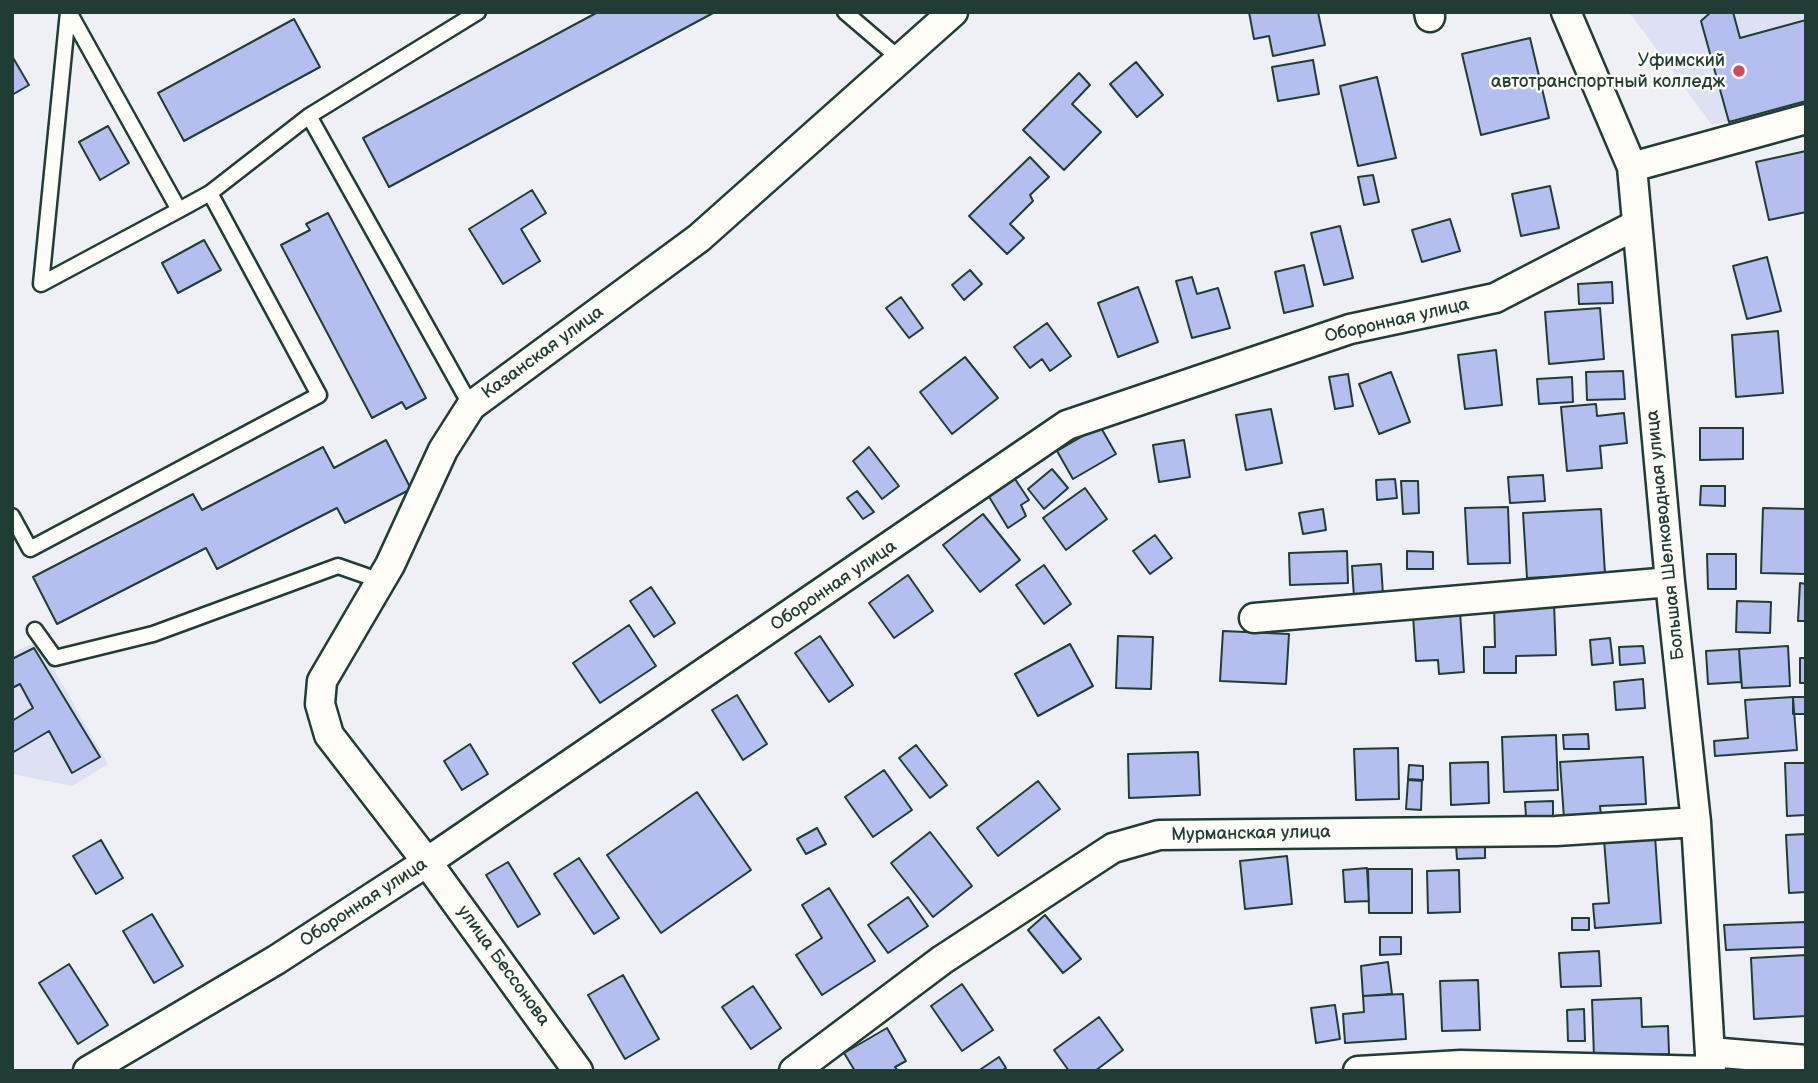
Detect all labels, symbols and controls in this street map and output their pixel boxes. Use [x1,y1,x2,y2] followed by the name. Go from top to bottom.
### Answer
[1491,50,1725,92] place label: Уфимский автотранспортный колледж
[1731,63,1747,79] marker: Уфимский автотранспортный колледж
[1323,294,1471,348] street label: Оборонная улица
[478,302,608,404] street label: Казанская улица
[1642,409,1690,661] street label: Большая Шелководная улица
[767,536,901,636] street label: Оборонная улица
[1171,822,1331,846] street label: Мурманская улица
[296,854,432,952] street label: Оборонная улица
[452,901,554,1031] street label: улица Бессонова

